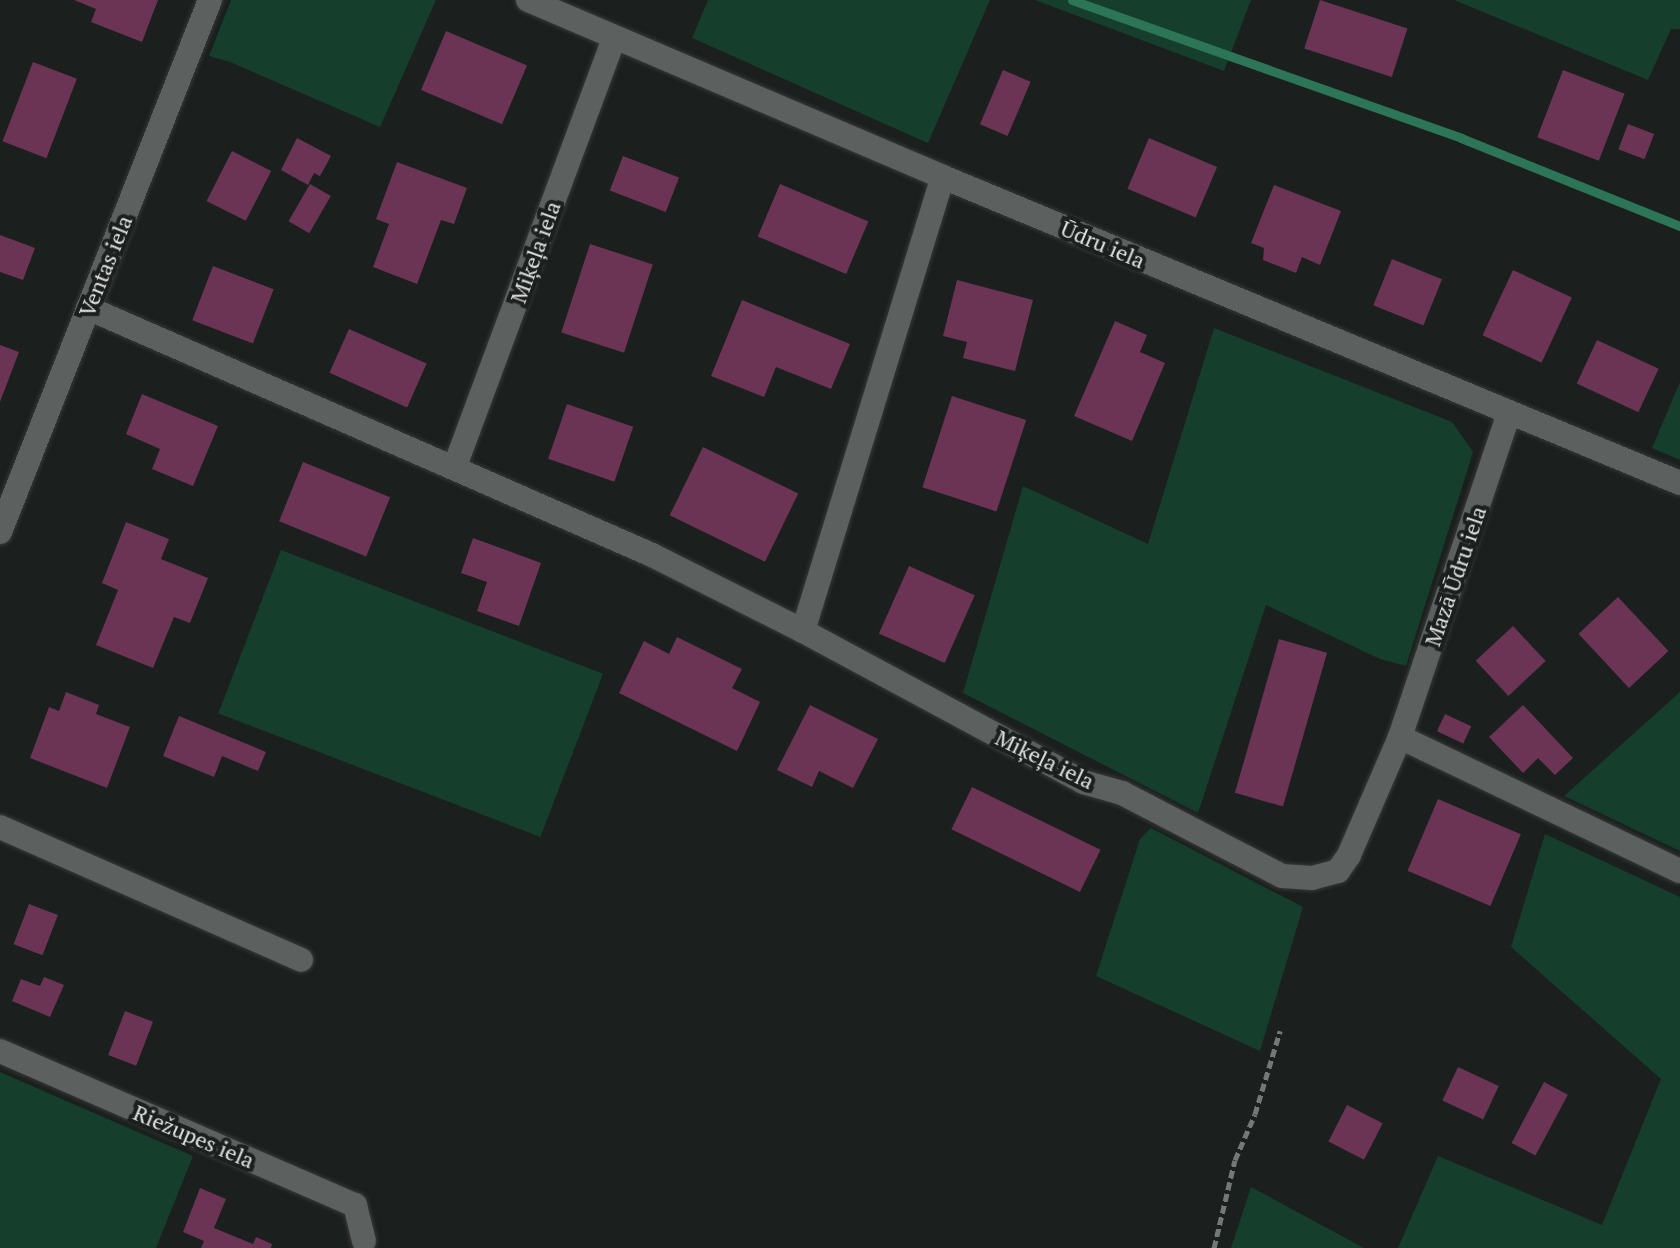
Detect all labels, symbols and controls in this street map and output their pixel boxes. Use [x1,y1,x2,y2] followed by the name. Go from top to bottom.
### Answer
[504,198,566,306] street label: Miķeļa iela
[73,212,137,320] street label: Ventas iela
[1057,214,1149,274] street label: Ūdru iela
[1419,503,1491,649] street label: Mazā Ūdru iela
[991,724,1099,794] street label: Miķeļa iela
[130,1099,258,1173] street label: Riežupes iela

